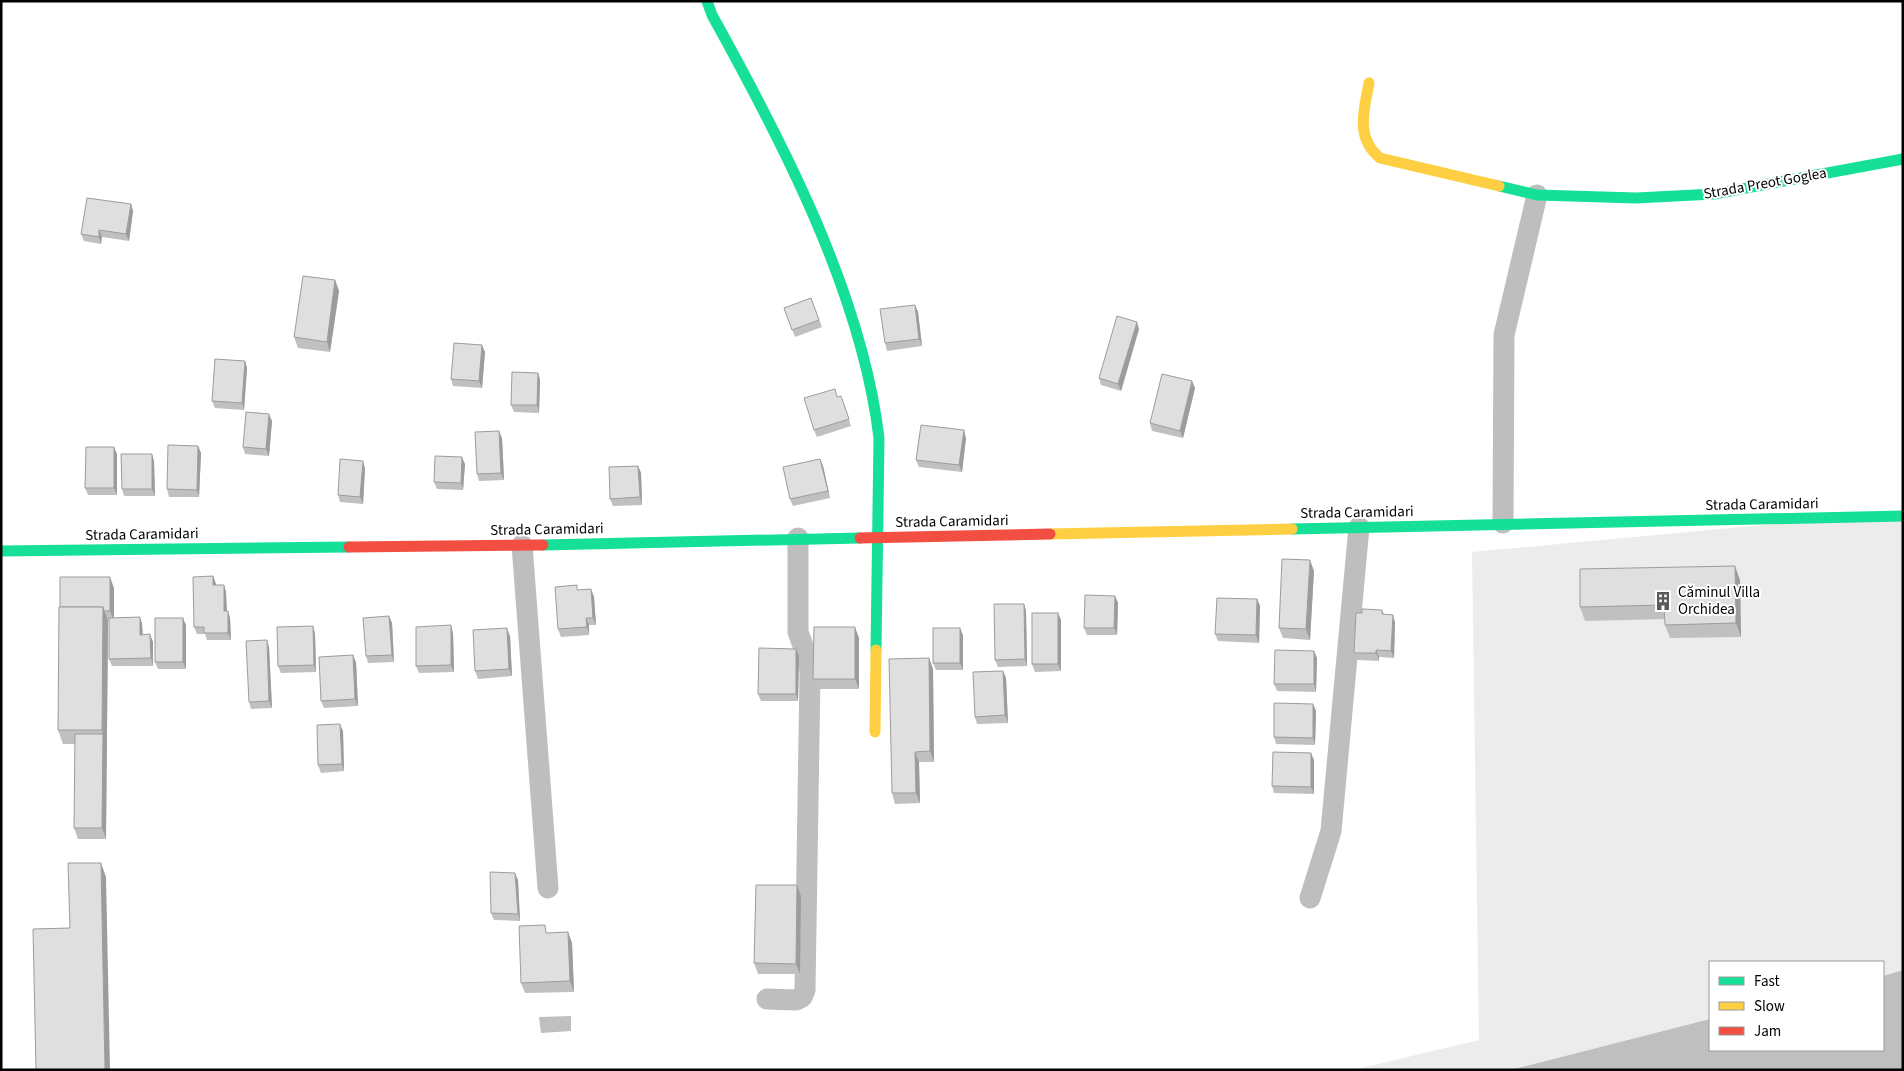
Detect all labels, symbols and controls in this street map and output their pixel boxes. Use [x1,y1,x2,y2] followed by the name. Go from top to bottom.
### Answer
[1702,162,1828,205] street label: Strada Preot Goglea
[1705,493,1819,516] street label: Strada Caramidari
[1300,501,1414,524] street label: Strada Caramidari
[895,510,1009,533] street label: Strada Caramidari
[490,518,604,541] street label: Strada Caramidari
[85,523,199,546] street label: Strada Caramidari
[1678,582,1760,620] place label: Căminul Villa Orchidea
[1652,590,1674,612] building icon: Căminul Villa Orchidea
[1709,961,1884,1051] legend
[1754,971,1780,992] text: Fast
[1754,996,1785,1017] text: Slow
[1754,1021,1781,1042] text: Jam

